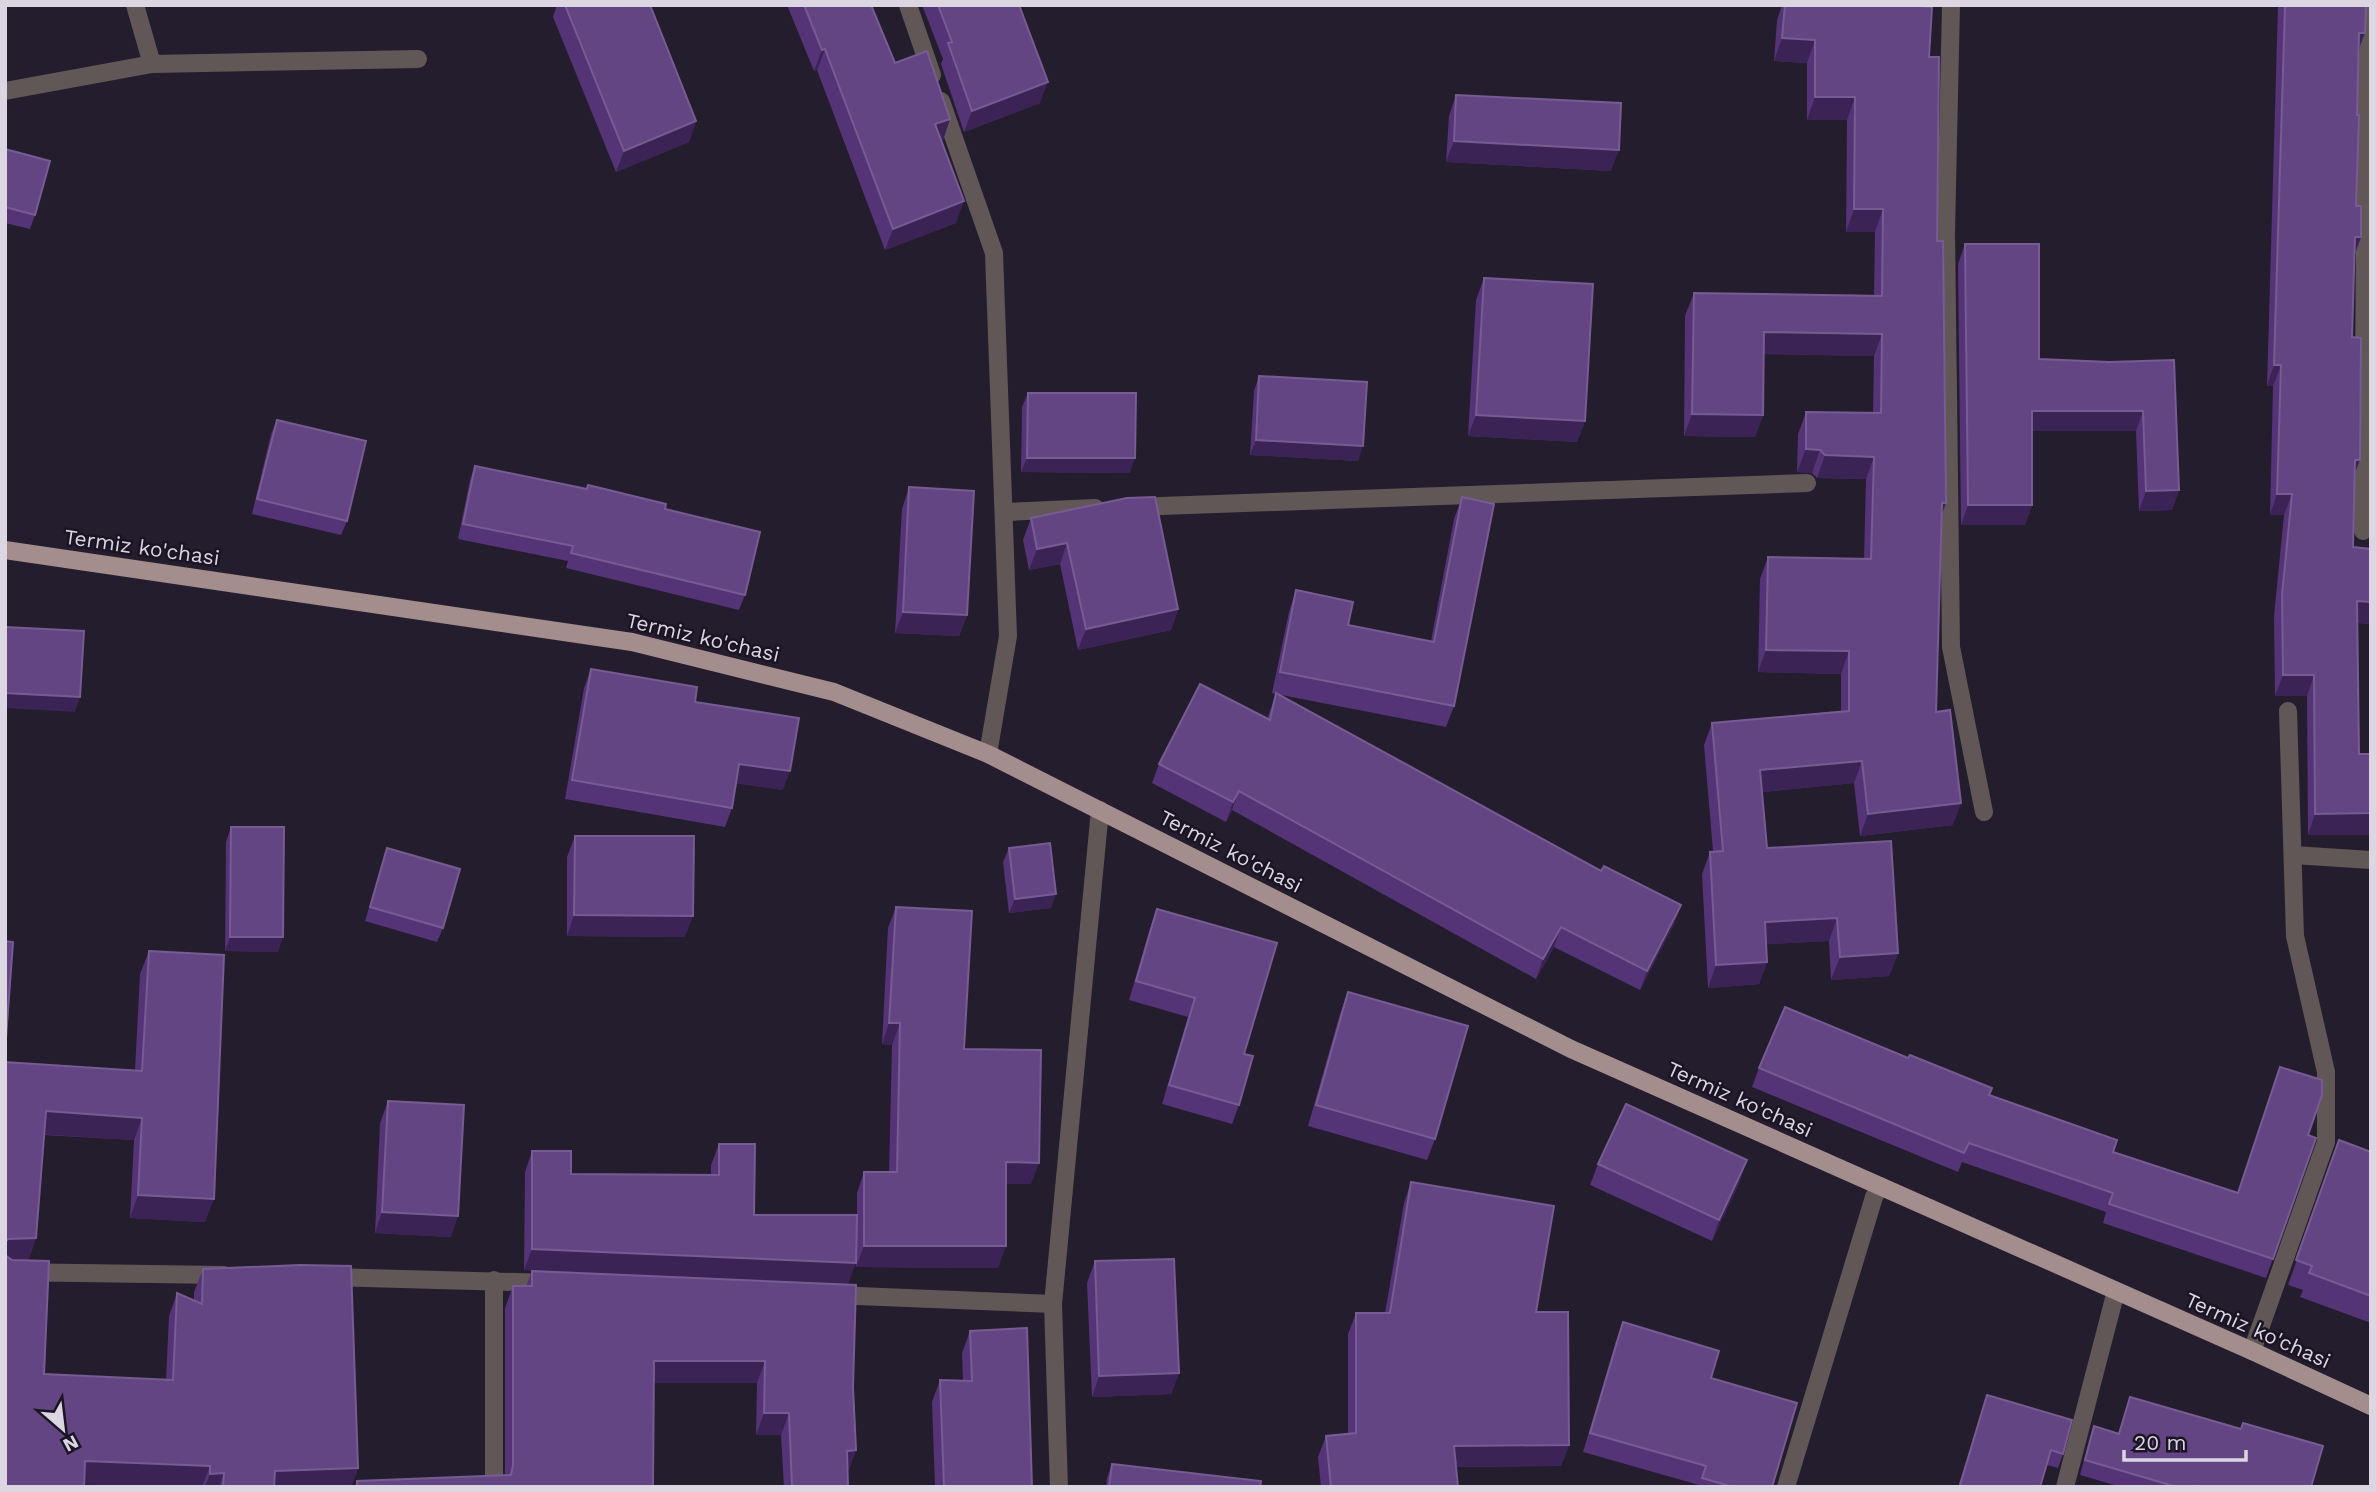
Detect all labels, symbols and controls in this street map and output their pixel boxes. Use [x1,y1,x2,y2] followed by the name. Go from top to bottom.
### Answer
[63,524,221,570] street label: Termiz ko'chasi
[624,607,782,667] street label: Termiz ko'chasi
[1156,804,1306,898] street label: Termiz ko'chasi
[1663,1056,1817,1142] street label: Termiz ko'chasi
[2181,1287,2335,1373] street label: Termiz ko'chasi
[28,1394,98,1464] north arrow
[2124,1418,2246,1462] scale bar
[59,1430,82,1457] text: N
[2134,1430,2186,1455] text: 20 m

